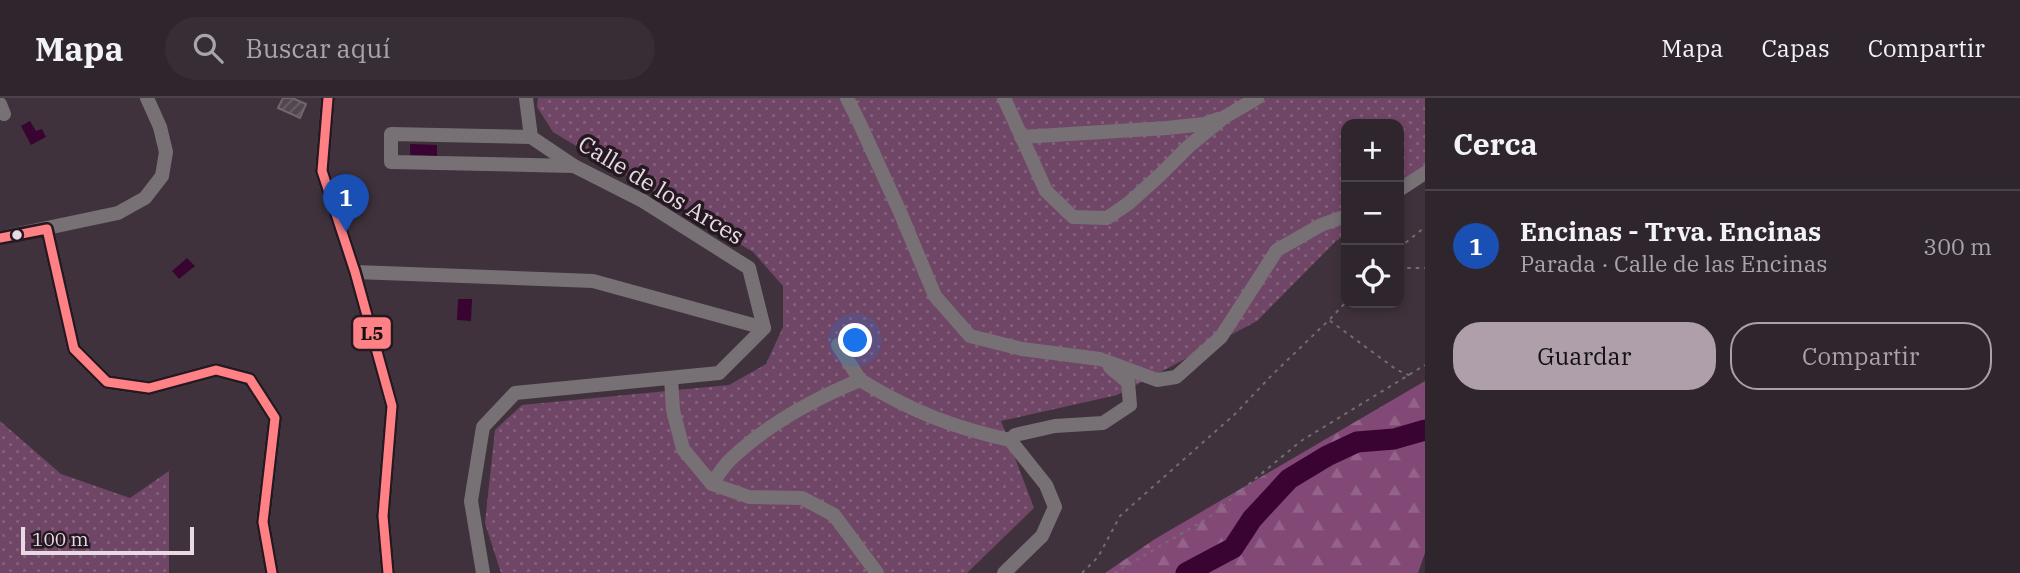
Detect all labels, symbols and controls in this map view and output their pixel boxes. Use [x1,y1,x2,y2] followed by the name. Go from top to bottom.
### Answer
[165,17,655,80] search box
[35,27,123,70] text: Mapa
[189,29,227,67] icon: search
[245,31,391,65] text: Buscar aquí
[1661,32,1723,64] text: Mapa
[1761,32,1830,64] text: Capas
[1868,32,1985,64] text: Compartir
[1341,119,1404,308] map controls
[1341,119,1404,182] button: +
[1453,124,1538,163] text: Cerca
[573,128,750,250] street label: Calle de los Arces
[323,174,369,232] pin: 1
[1341,182,1404,245] button: −
[1520,214,1821,248] text: Encinas - Trva. Encinas
[10,228,24,242] unlabelled marker
[1469,231,1483,261] text: 1
[1923,231,1992,261] text: 300 m
[1341,245,1404,308] button: locate
[1520,248,1827,278] text: Parada · Calle de las Encinas
[352,316,392,350] line badge: L5
[360,321,384,345] text: L5
[1453,322,1716,390] button: Guardar
[1730,322,1992,390] button: Compartir
[838,323,872,357] your location
[21,524,194,556] scale bar
[32,527,89,551] text: 100 m

